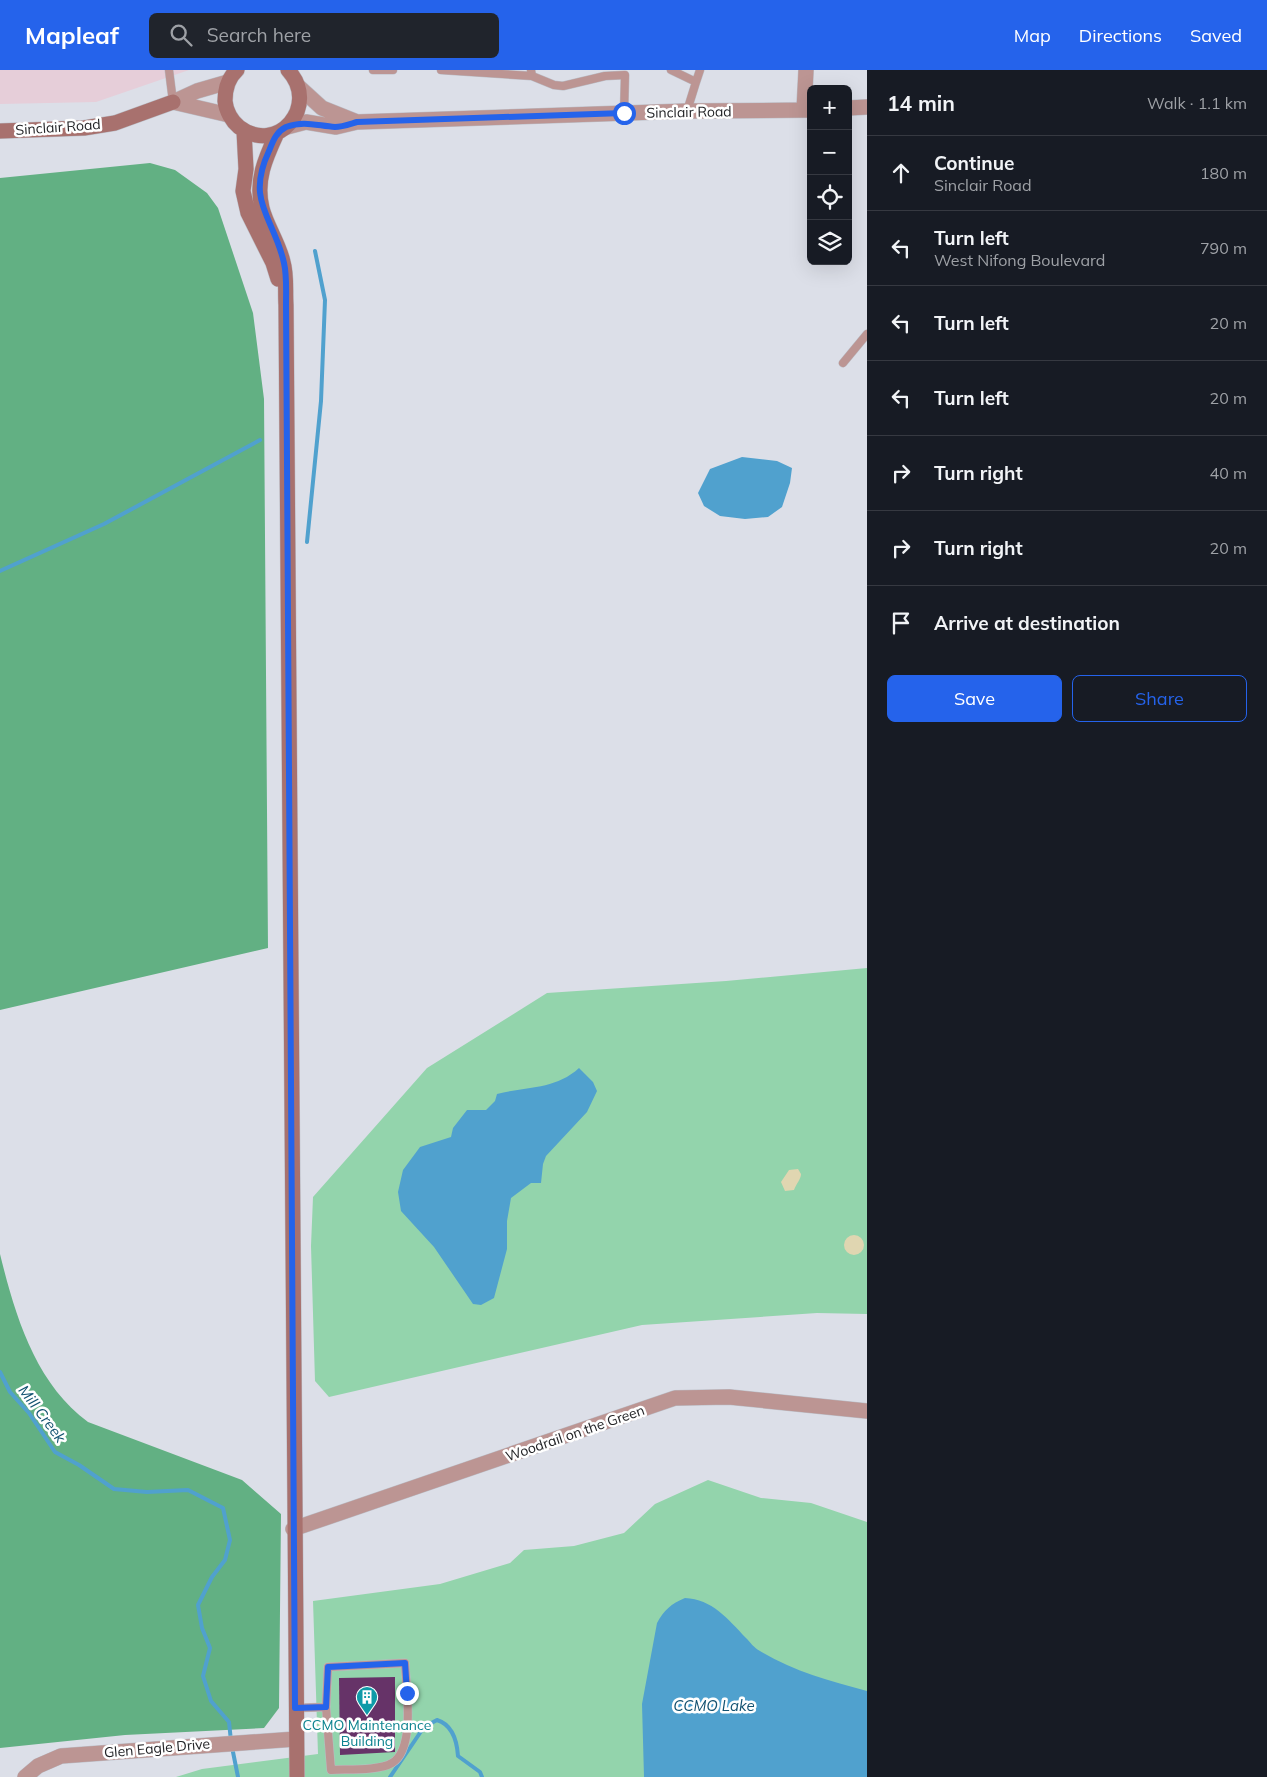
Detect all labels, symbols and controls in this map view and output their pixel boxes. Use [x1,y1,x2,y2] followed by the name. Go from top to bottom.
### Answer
[149,13,499,58] search box
[25,20,119,50] text: Mapleaf
[167,21,195,49] icon: search
[207,23,311,47] text: Search here
[1014,24,1051,47] text: Map
[1079,24,1162,47] text: Directions
[1190,24,1242,47] text: Saved
[807,85,852,265] map controls
[807,85,852,130] button: +
[887,90,955,116] text: 14 min
[1147,93,1247,113] text: Walk · 1.1 km
[613,102,636,125] route start
[646,102,732,122] street label: Sinclair Road
[15,115,101,139] street label: Sinclair Road
[807,130,852,175] button: −
[934,151,1014,175] text: Continue
[887,159,915,187] icon: ahead
[1200,163,1247,183] text: 180 m
[807,175,852,220] button: locate
[934,175,1032,195] text: Sinclair Road
[807,220,852,265] button: layers
[934,226,1009,250] text: Turn left
[887,234,915,262] icon: left
[1200,238,1247,258] text: 790 m
[934,250,1105,270] text: West Nifong Boulevard
[887,309,915,337] icon: left
[934,311,1009,335] text: Turn left
[1210,313,1247,333] text: 20 m
[887,384,915,412] icon: left
[934,386,1009,410] text: Turn left
[1210,388,1247,408] text: 20 m
[887,459,915,487] icon: right
[934,461,1023,485] text: Turn right
[1210,463,1247,483] text: 40 m
[887,534,915,562] icon: right
[934,536,1023,560] text: Turn right
[1210,538,1247,558] text: 20 m
[887,609,915,637] icon: arrive
[934,611,1120,635] text: Arrive at destination
[887,675,1062,722] button: Save
[1072,675,1247,722] button: Share
[15,1381,71,1447] water label: Mill Creek
[503,1401,647,1465] street label: Woodrail on the Green
[396,1682,419,1705] route end
[355,1685,379,1716] building icon: CCMO Maintenance Building
[673,1696,755,1715] water label: CCMO Lake
[303,1716,431,1750] place label: CCMO Maintenance Building
[103,1734,211,1762] street label: Glen Eagle Drive

